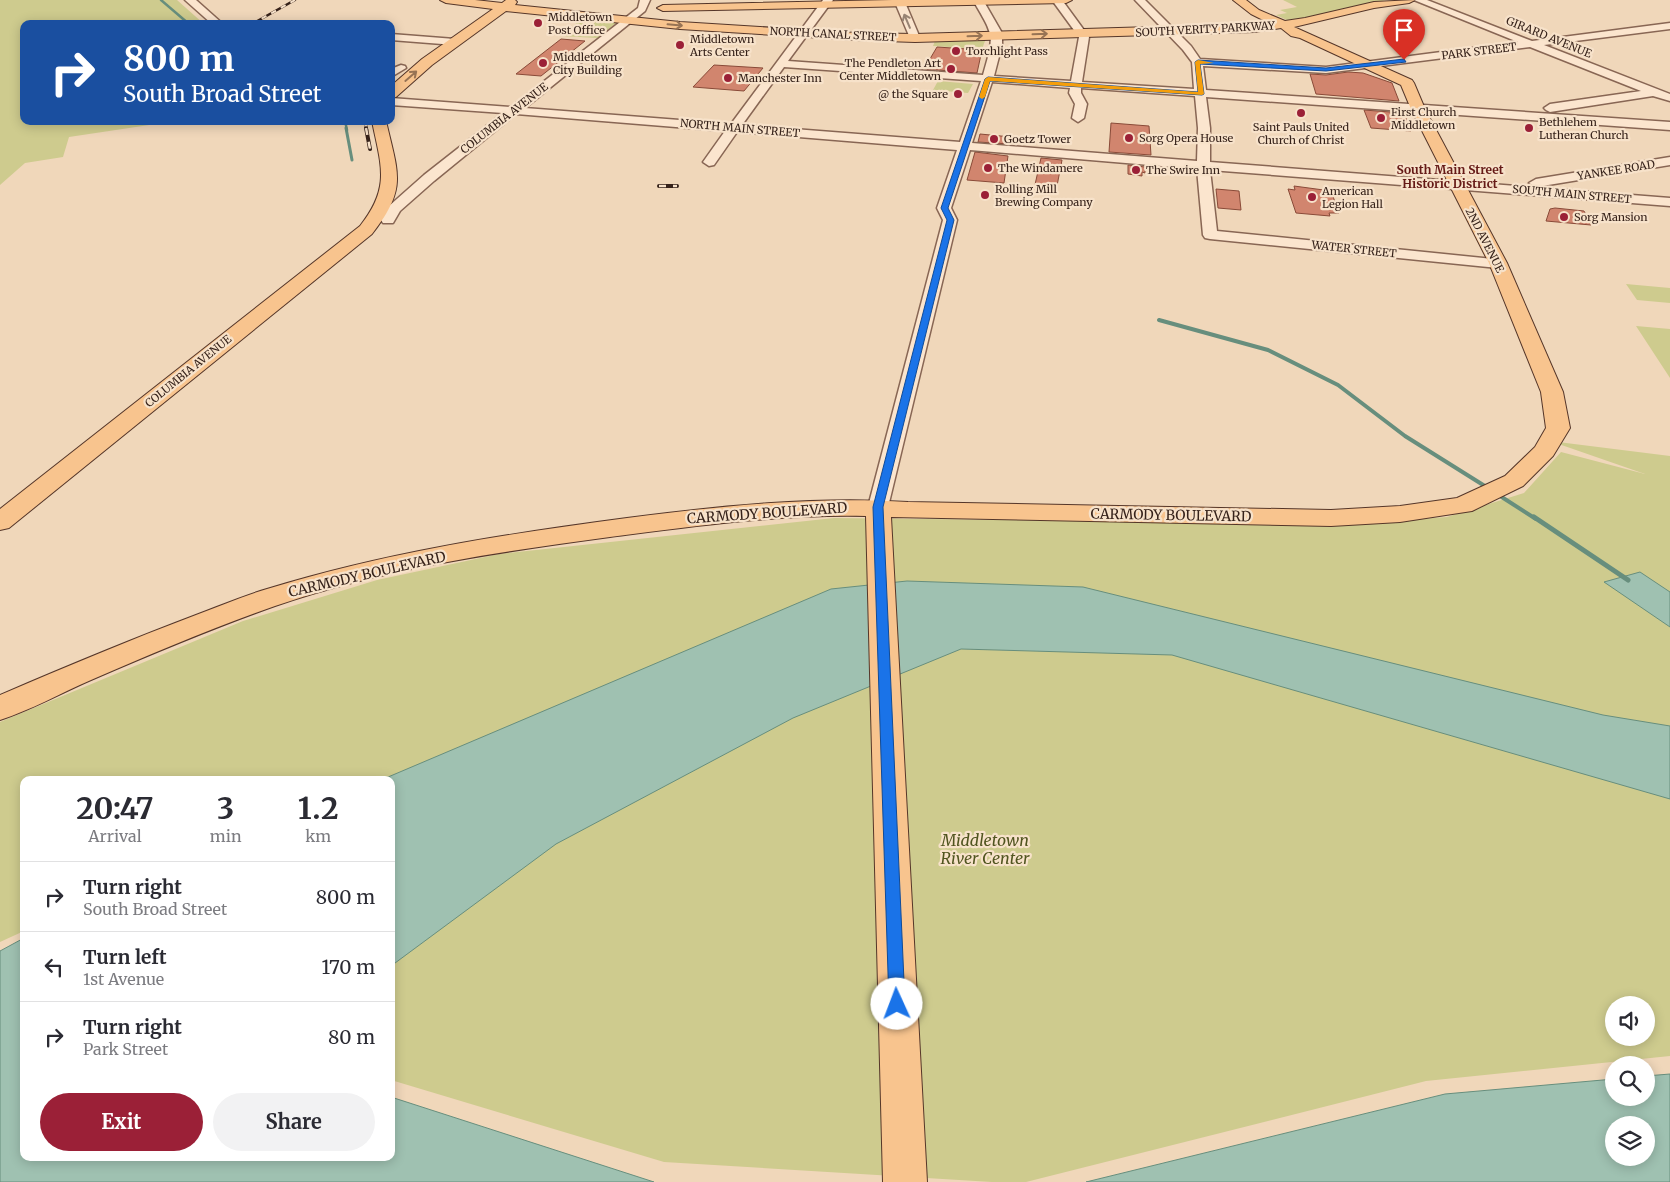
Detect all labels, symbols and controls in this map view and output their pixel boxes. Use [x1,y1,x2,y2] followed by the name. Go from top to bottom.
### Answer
[1383,9,1425,60] pin
[548,10,613,37] place label: Middletown Post Office
[1504,13,1594,61] street label: GIRARD AVENUE
[902,14,912,29] one-way arrow
[1390,16,1418,44] icon: arrive
[532,17,544,29] marker: Middletown Post Office
[1135,18,1276,40] street label: SOUTH VERITY PARKWAY
[667,20,683,30] one-way arrow
[769,24,897,44] street label: NORTH CANAL STREET
[1032,29,1048,39] one-way arrow
[966,31,982,41] one-way arrow
[689,32,755,59] place label: Middletown Arts Center
[123,37,235,81] text: 800 m
[674,39,686,51] marker: Middletown Arts Center
[1441,39,1518,63] street label: PARK STREET
[40,40,105,105] icon: right
[966,44,1048,58] place label: Torchlight Pass
[950,45,962,57] marker: Torchlight Pass
[553,50,622,77] place label: Middletown City Building
[840,56,942,83] place label: The Pendleton Art Center Middletown
[537,57,549,69] marker: Middletown City Building
[945,63,957,75] marker: The Pendleton Art Center Middletown
[405,70,418,82] one-way arrow
[738,71,823,85] place label: Manchester Inn
[722,72,734,84] marker: Manchester Inn
[123,80,321,108] text: South Broad Street
[457,80,551,156] street label: COLUMBIA AVENUE
[878,87,948,101] place label: @ the Square
[952,88,964,100] marker: @ the Square
[1391,105,1457,132] place label: First Church Middletown
[1295,107,1307,119] marker: Saint Pauls United Church of Christ
[1375,112,1387,124] marker: First Church Middletown
[1539,115,1629,142] place label: Bethlehem Lutheran Church
[679,116,801,140] street label: NORTH MAIN STREET
[1253,120,1350,147] place label: Saint Pauls United Church of Christ
[1523,122,1535,134] marker: Bethlehem Lutheran Church
[1139,131,1234,145] place label: Sorg Opera House
[1004,132,1071,146] place label: Goetz Tower
[1123,132,1135,144] marker: Sorg Opera House
[988,133,1000,145] marker: Goetz Tower
[1575,157,1656,183] street label: YANKEE ROAD
[998,161,1083,175] place label: The Windamere
[982,162,994,174] marker: The Windamere
[1396,162,1504,191] district label: South Main Street Historic District
[1146,163,1221,177] place label: The Swire Inn
[1130,164,1142,176] marker: The Swire Inn
[995,182,1093,209] place label: Rolling Mill Brewing Company
[1512,182,1633,206] street label: SOUTH MAIN STREET
[1321,184,1383,211] place label: American Legion Hall
[979,189,991,201] marker: Rolling Mill Brewing Company
[1306,191,1318,203] marker: American Legion Hall
[1463,205,1507,275] street label: 2ND AVENUE
[1574,210,1648,224] place label: Sorg Mansion
[1558,211,1570,223] marker: Sorg Mansion
[1310,237,1398,260] street label: WATER STREET
[142,332,234,410] street label: COLUMBIA AVENUE
[686,498,848,528] street label: CARMODY BOULEVARD
[1090,505,1252,525] street label: CARMODY BOULEVARD
[287,547,448,601] street label: CARMODY BOULEVARD
[76,789,154,827] text: 20:47
[217,789,234,827] text: 3
[298,789,339,827] text: 1.2
[88,826,142,846] text: Arrival
[210,826,242,846] text: min
[305,826,331,846] text: km
[940,830,1030,868] park label: Middletown River Center
[83,875,182,899] text: Turn right
[40,883,68,911] icon: right
[316,885,375,909] text: 800 m
[83,899,227,919] text: South Broad Street
[83,945,167,969] text: Turn left
[40,953,68,981] icon: left
[322,955,375,979] text: 170 m
[83,969,164,989] text: 1st Avenue
[870,977,922,1029] position arrow
[1605,996,1655,1166] map controls
[1605,996,1655,1046] button: sound
[83,1015,182,1039] text: Turn right
[40,1023,68,1051] icon: right
[328,1025,375,1049] text: 80 m
[83,1039,168,1059] text: Park Street
[1605,1056,1655,1106] button: search
[40,1093,203,1151] button: Exit
[213,1093,375,1151] button: Share
[1605,1116,1655,1166] button: layers

